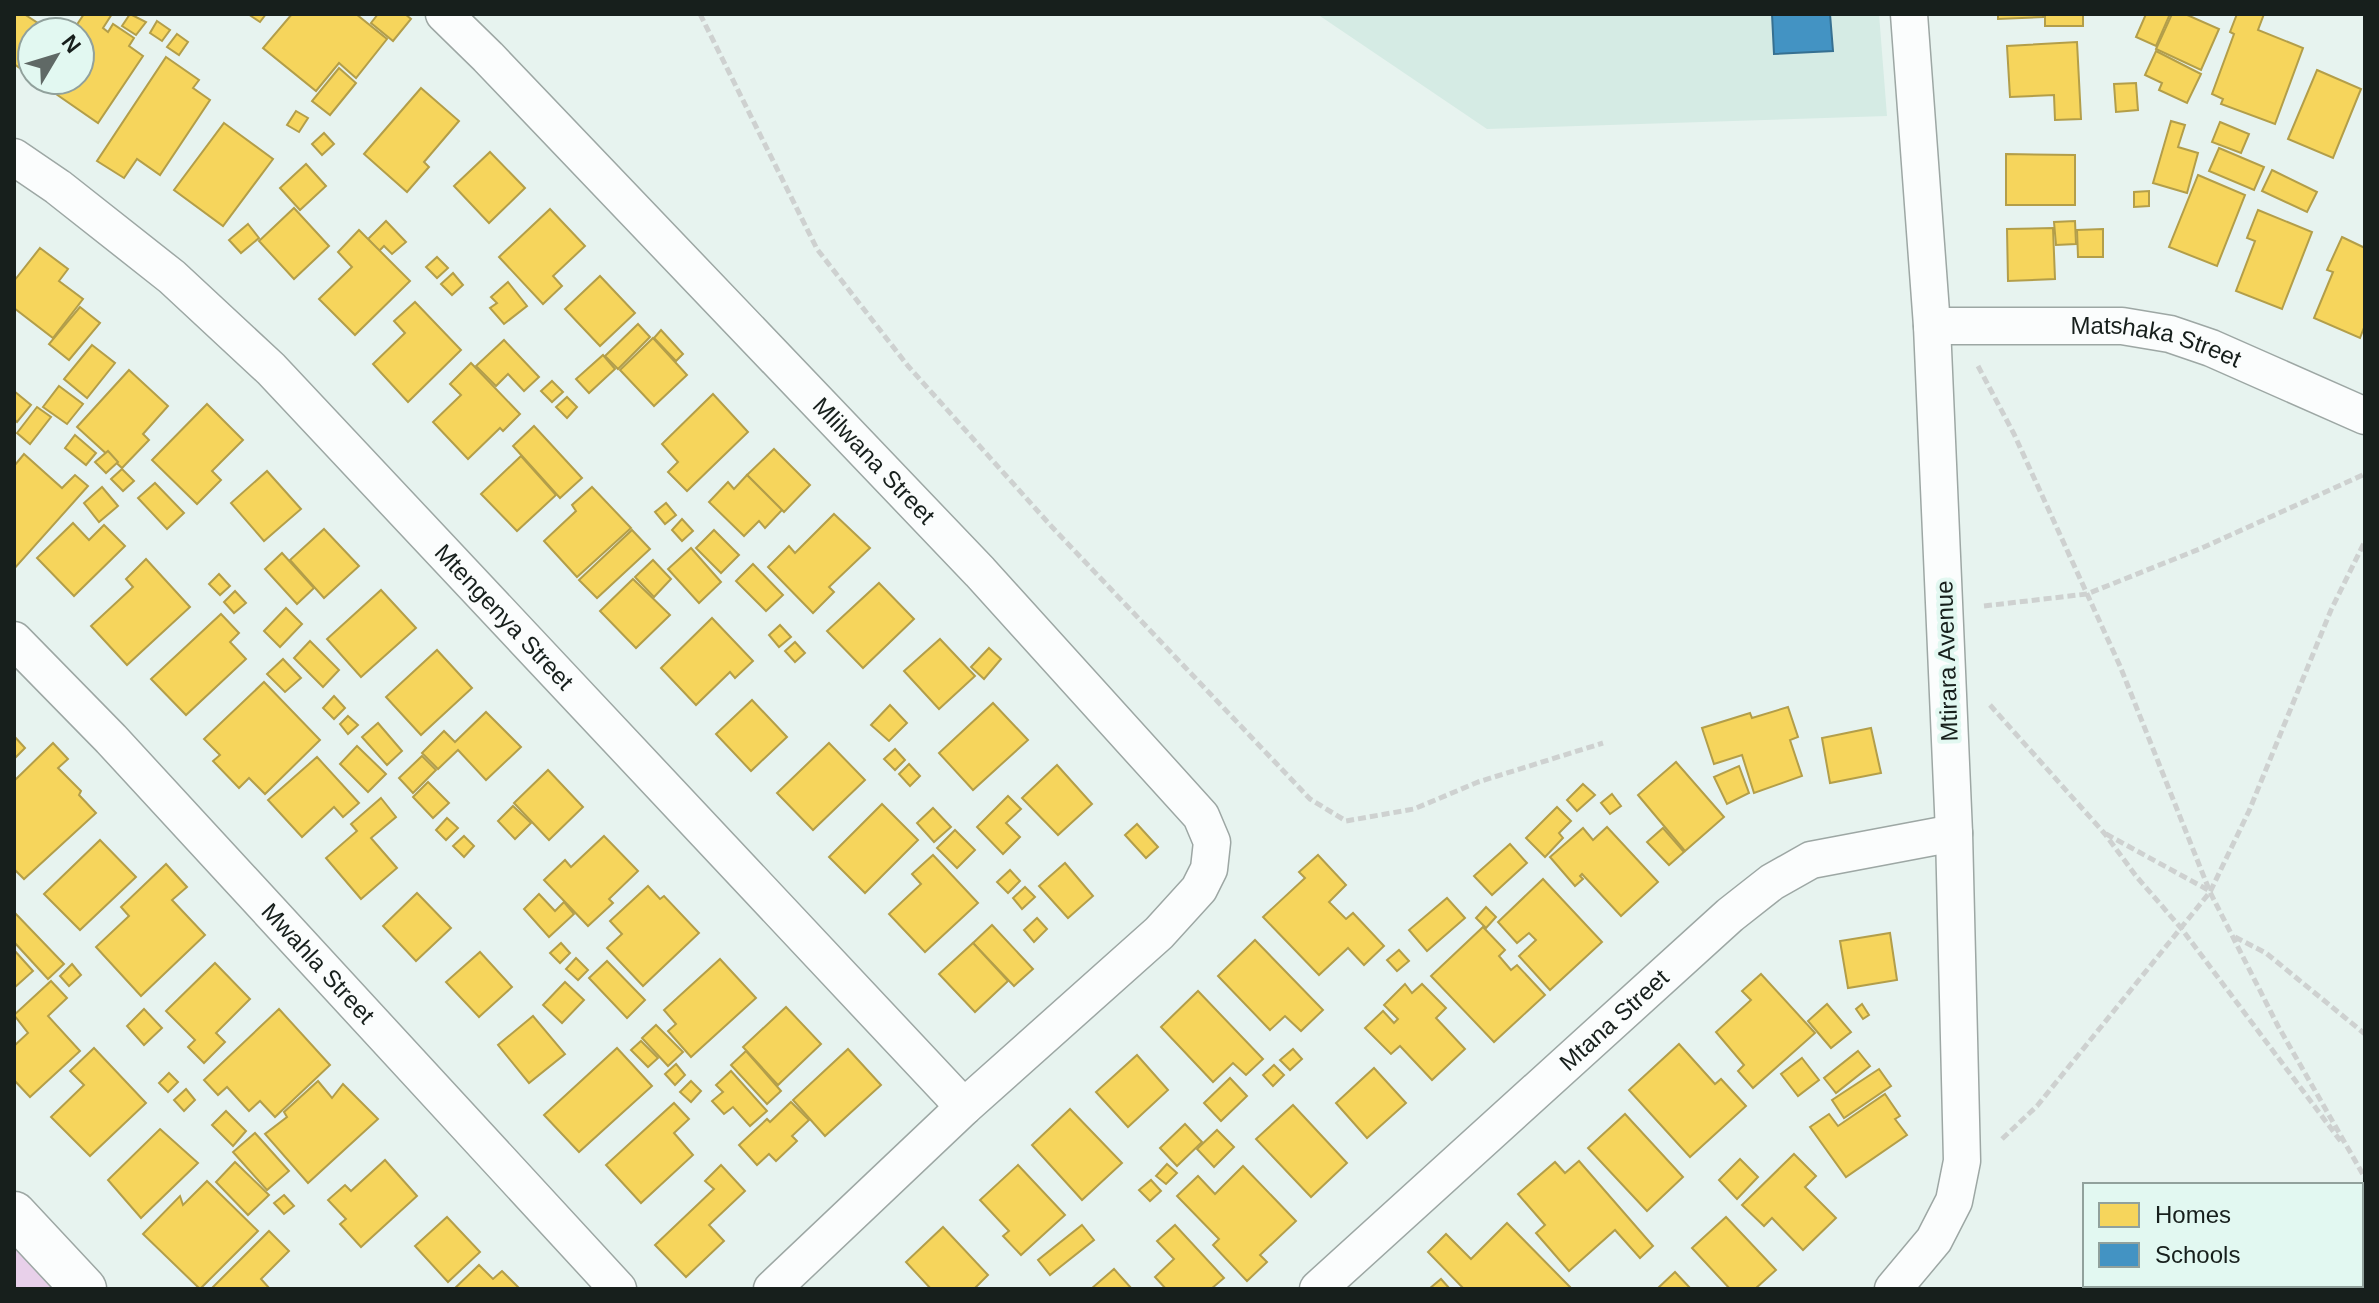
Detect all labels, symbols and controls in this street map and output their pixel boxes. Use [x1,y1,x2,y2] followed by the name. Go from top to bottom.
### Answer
[16,16,96,96] north arrow
[57,30,86,58] text: N
[2071,312,2246,373] street label: Matshaka Street
[808,392,941,529] street label: Mlilwana Street
[430,538,579,695] street label: Mtengenya Street
[1930,580,1963,742] street label: Mtirara Avenue
[256,898,381,1029] street label: Mwahla Street
[1554,963,1674,1076] street label: Mtana Street
[2083,1183,2363,1287] legend
[2155,1201,2231,1228] text: Homes
[2155,1241,2240,1268] text: Schools

